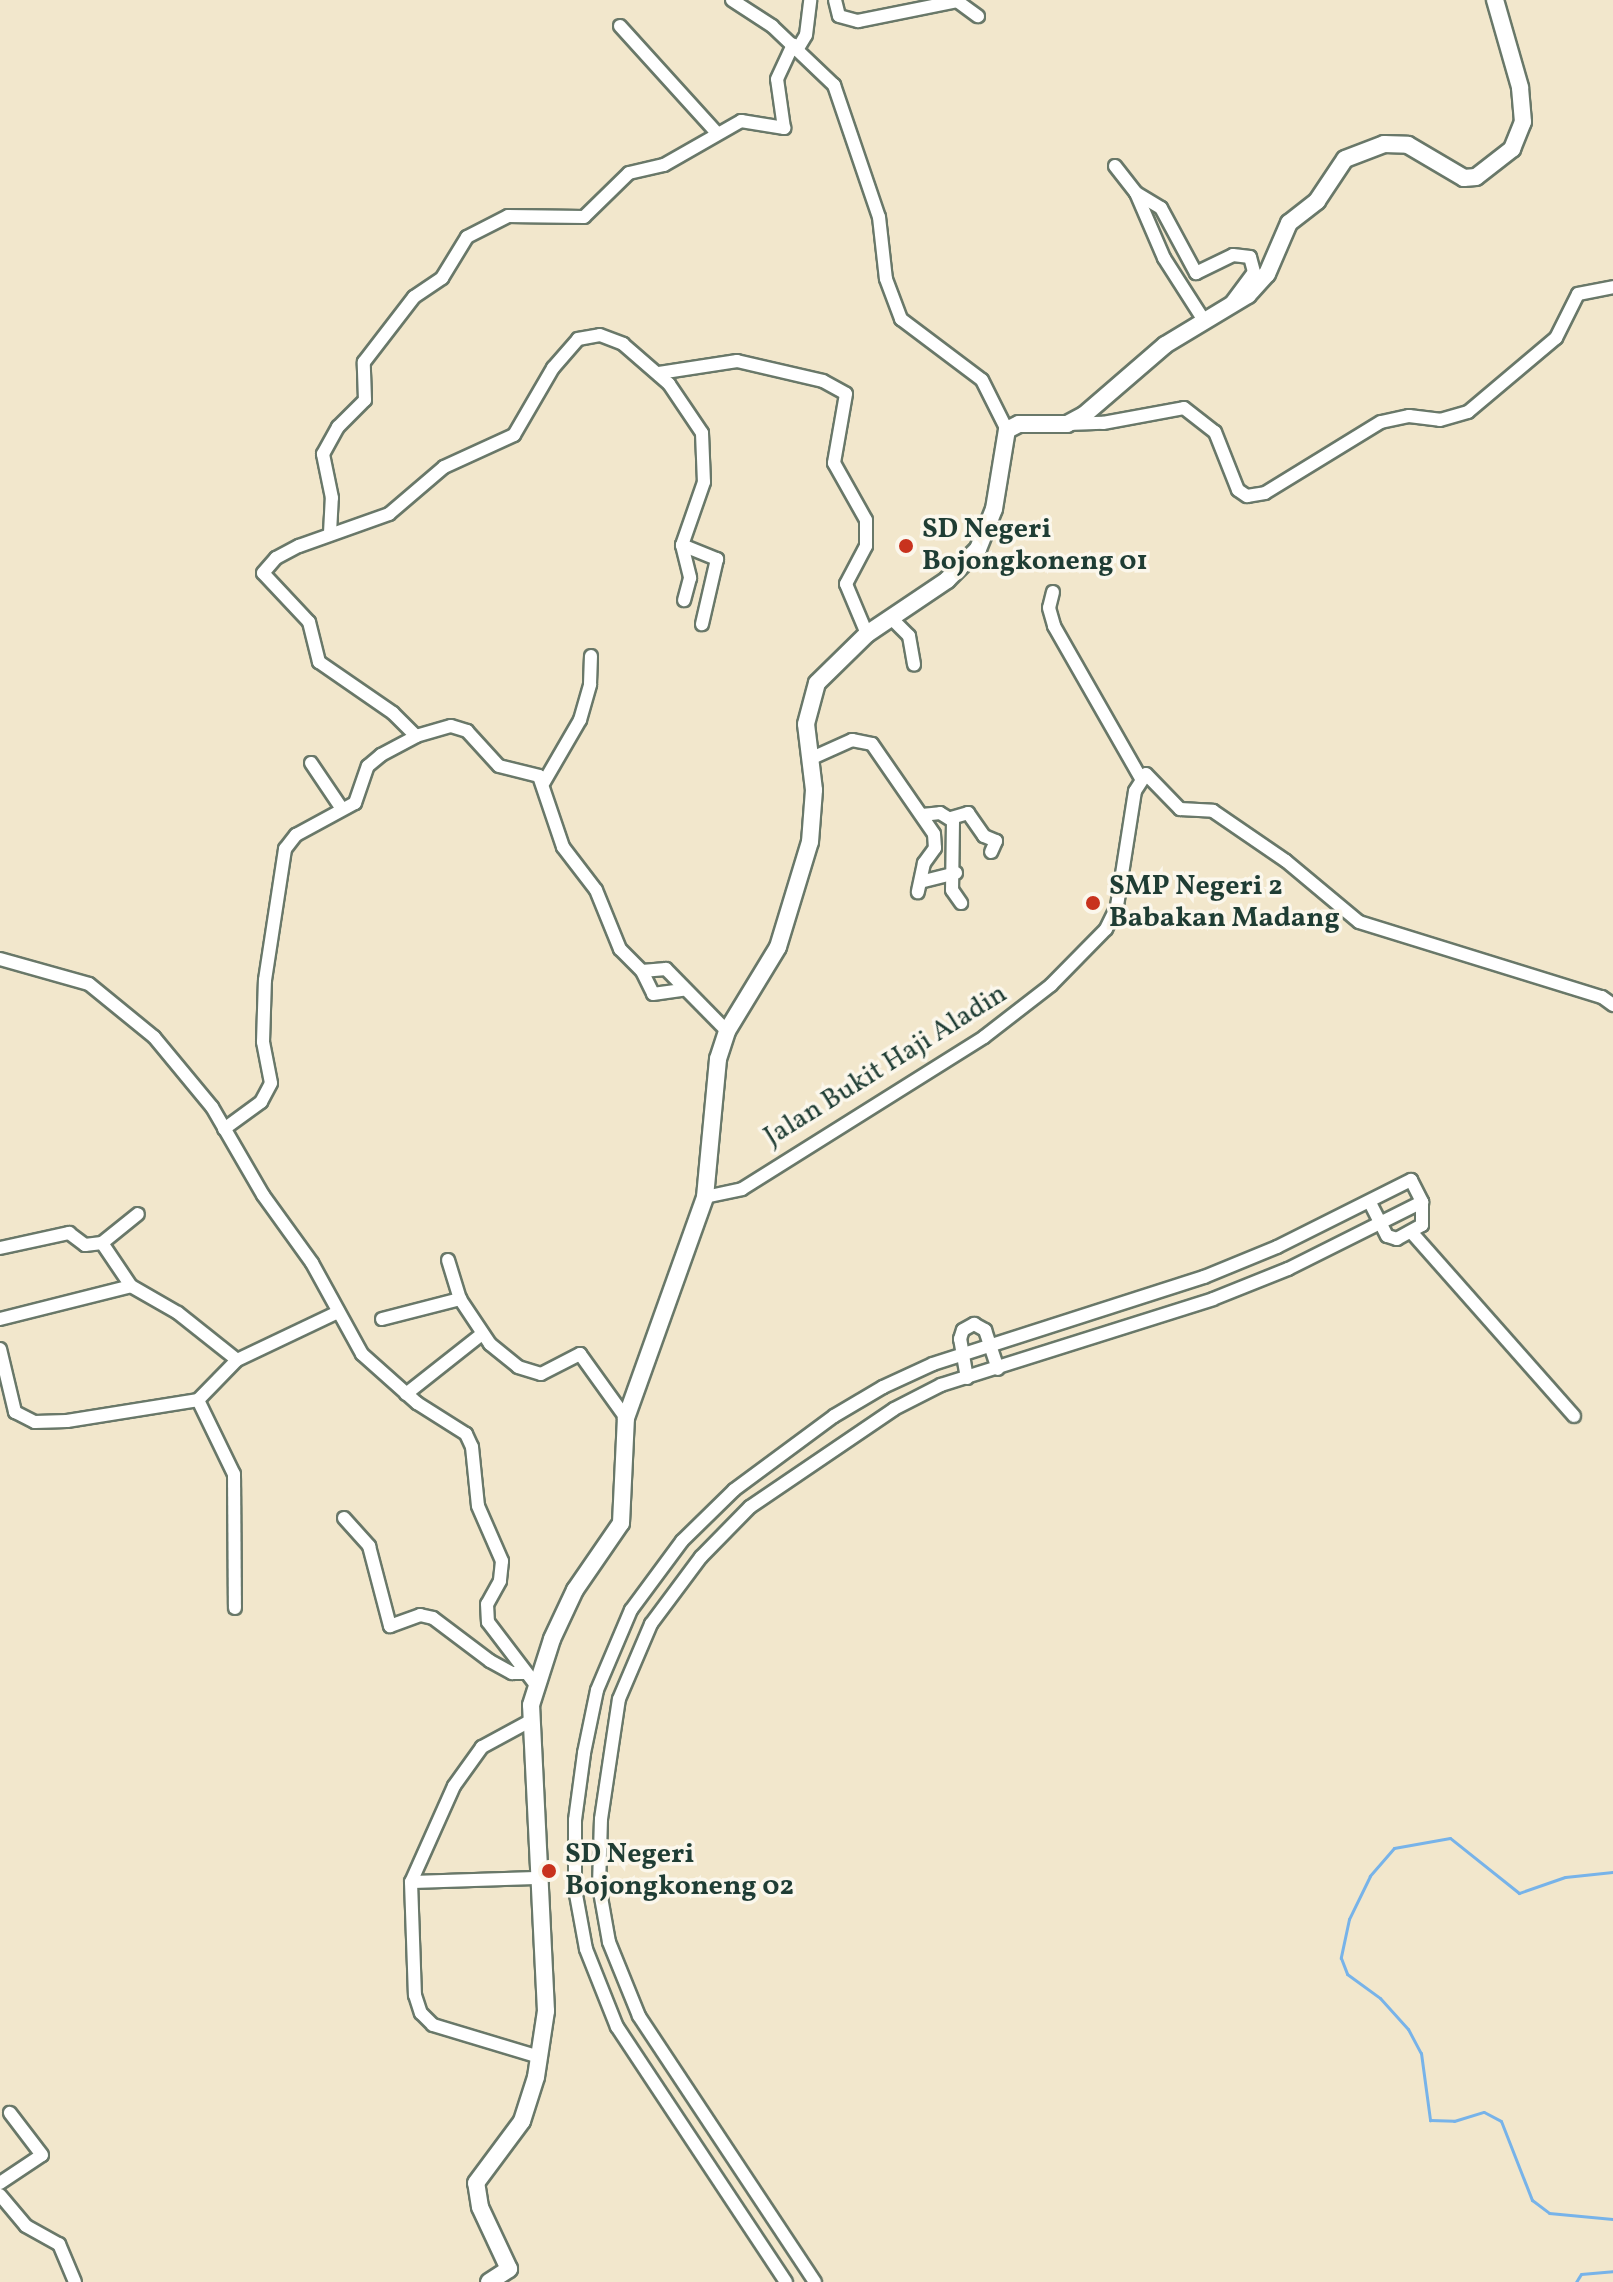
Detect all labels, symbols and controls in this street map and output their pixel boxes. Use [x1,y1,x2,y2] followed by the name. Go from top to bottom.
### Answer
[922,513,1148,579] place label: SD Negeri Bojongkoneng 01
[897,537,915,555] marker: SD Negeri Bojongkoneng 01
[1109,870,1340,936] place label: SMP Negeri 2 Babakan Madang
[1084,894,1102,912] marker: SMP Negeri 2 Babakan Madang
[758,978,1014,1154] street label: Jalan Bukit Haji Aladin
[565,1838,794,1904] place label: SD Negeri Bojongkoneng 02
[540,1862,558,1880] marker: SD Negeri Bojongkoneng 02

